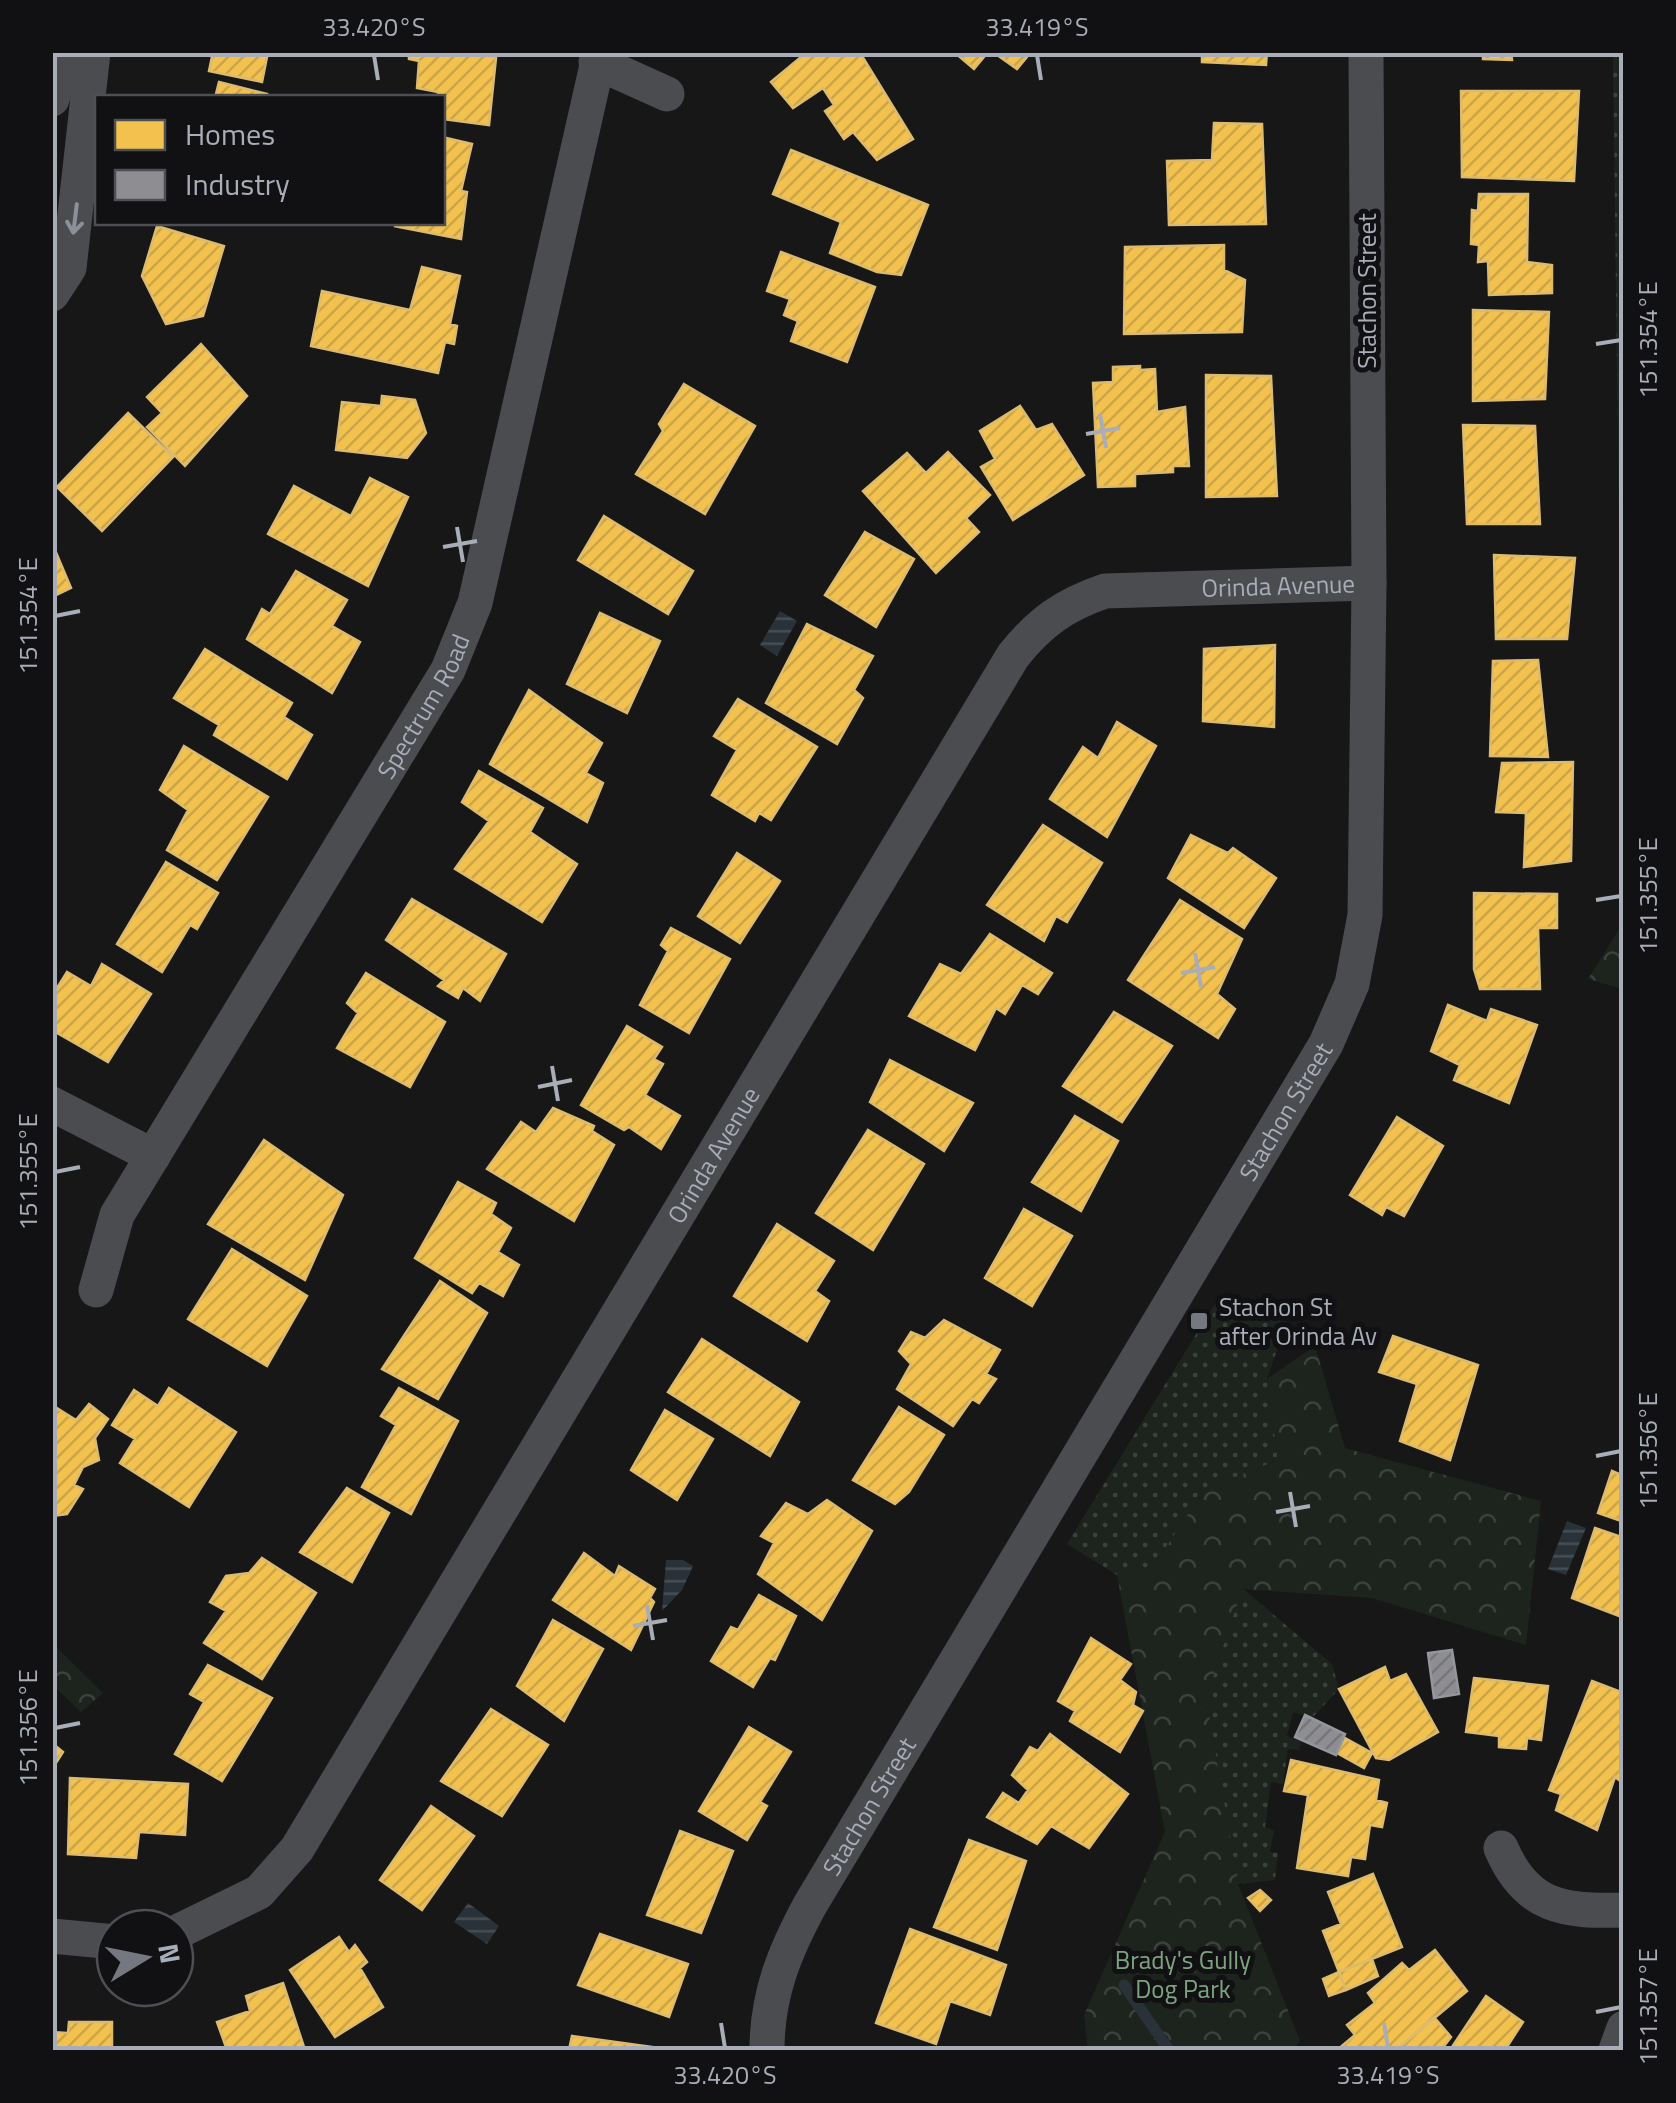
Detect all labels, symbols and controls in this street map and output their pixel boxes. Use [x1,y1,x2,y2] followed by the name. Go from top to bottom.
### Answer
[323,8,425,46] text: 33.420°S
[986,8,1088,46] text: 33.419°S
[95,95,445,225] legend
[185,111,275,157] text: Homes
[185,161,290,207] text: Industry
[65,202,84,235] one-way arrow
[1348,213,1386,369] street label: Stachon Street
[1629,281,1667,399] text: 151.354°E
[9,557,47,675] text: 151.354°E
[1201,564,1356,607] street label: Orinda Avenue
[367,628,480,786] street label: Spectrum Road
[1629,837,1667,955] text: 151.355°E
[1229,1035,1342,1188] street label: Stachon Street
[658,1080,769,1231] street label: Orinda Avenue
[9,1113,47,1231] text: 151.355°E
[1219,1288,1377,1355] place label: Stachon St after Orinda Av
[1188,1310,1210,1332] marker: Stachon St after Orinda Av
[1629,1392,1667,1510] text: 151.356°E
[9,1669,47,1787] text: 151.356°E
[813,1730,926,1883] street label: Stachon Street
[95,1908,195,2008] north arrow
[147,1940,193,1967] text: N
[1115,1941,1251,2008] park label: Brady's Gully Dog Park
[1629,1948,1667,2066] text: 151.357°E
[674,2056,776,2094] text: 33.420°S
[1337,2056,1439,2094] text: 33.419°S

